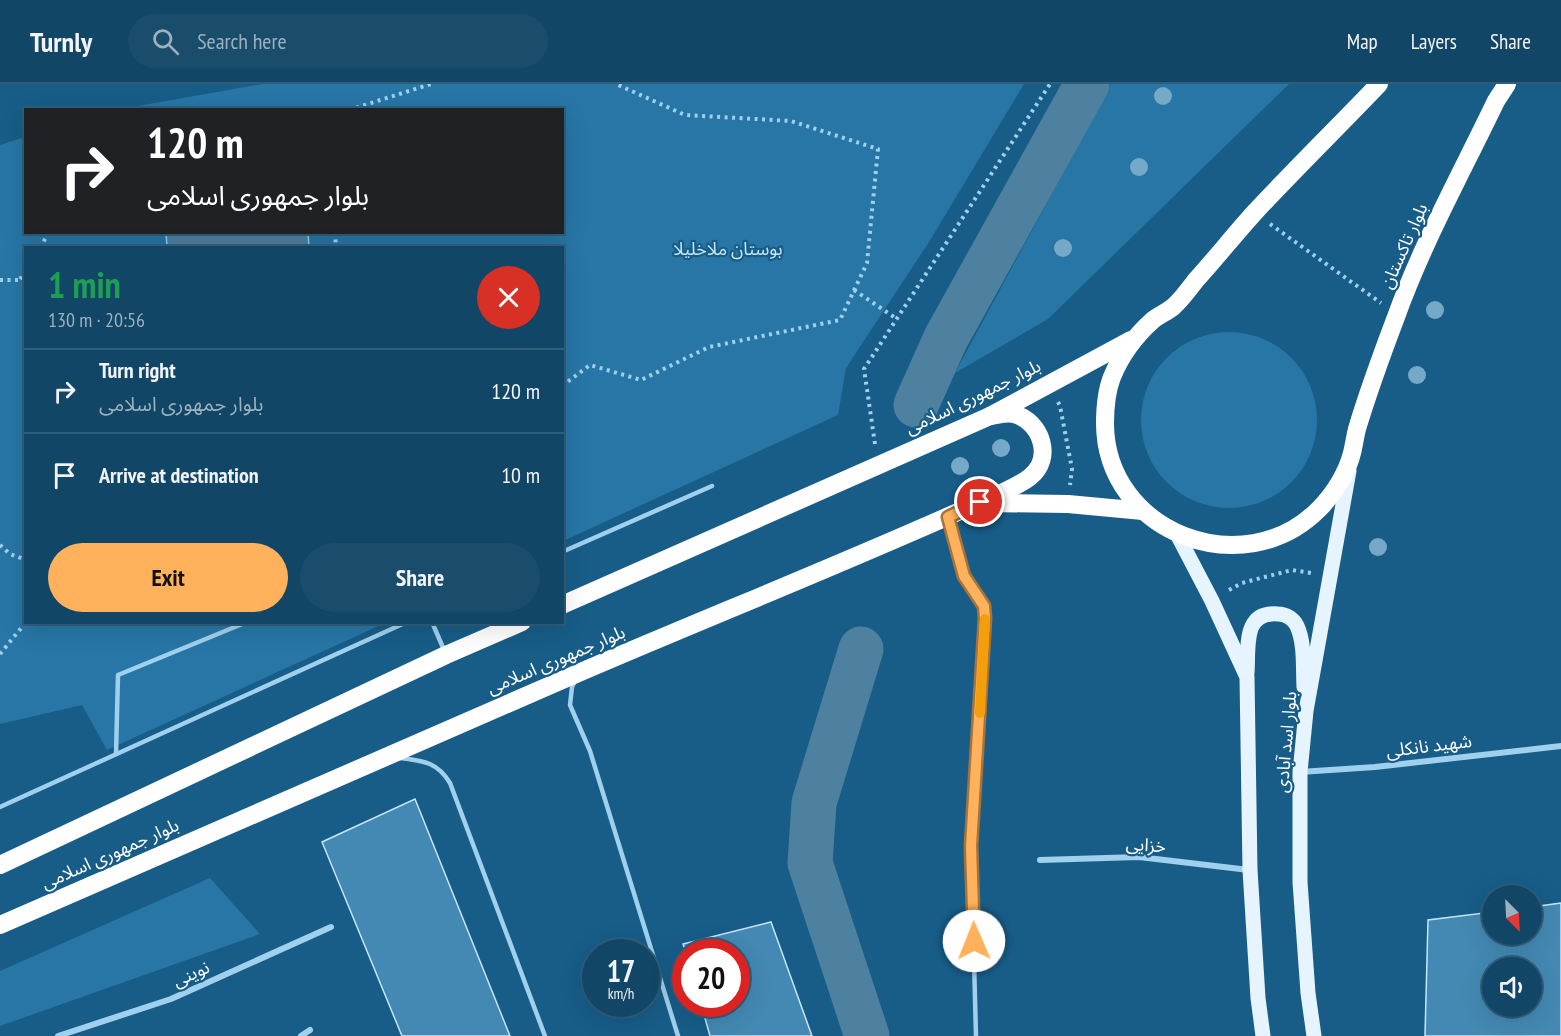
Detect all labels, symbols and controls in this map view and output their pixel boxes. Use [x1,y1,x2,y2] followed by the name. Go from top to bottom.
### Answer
[128,14,548,68] search box
[30,23,92,60] text: Turnly
[149,25,182,58] icon: search
[197,27,287,55] text: Search here
[1347,28,1378,55] text: Map
[1411,28,1457,55] text: Layers
[1490,28,1531,55] text: Share
[147,115,244,170] text: 120 m
[48,132,126,210] icon: right
[147,178,369,212] text: بلوار جمهوری اسلامی
[1375,200,1433,292] street label: بلوار تاکستان
[673,237,783,260] park label: بوستان ملاخلیلا
[48,261,121,308] text: 1 min
[477,266,540,329] button: close
[48,307,145,333] text: 130 m · 20:56
[901,354,1044,439] street label: بلوار جمهوری اسلامی
[99,356,176,384] text: Turn right
[48,375,81,408] icon: right
[491,377,540,405] text: 120 m
[99,391,264,417] text: بلوار جمهوری اسلامی
[48,459,81,492] icon: arrive
[99,461,259,489] text: Arrive at destination
[501,461,540,489] text: 10 m
[954,476,1005,527] pin
[963,485,996,518] icon: arrive
[48,543,288,612] button: Exit
[300,543,540,612] button: Share
[483,620,628,699] street label: بلوار جمهوری اسلامی
[1270,690,1301,794] street label: بلوار اسد آبادی
[1385,729,1473,762] street label: شهید نانکلی
[37,813,182,894] street label: بلوار جمهوری اسلامی
[1125,832,1167,857] street label: خزایی
[1482,885,1542,945] north arrow
[1482,885,1542,1017] map controls
[942,909,1006,973] position arrow
[672,939,750,1017] speed limit sign: 20
[607,951,635,990] text: 17
[169,955,213,992] street label: نوینی
[1482,957,1542,1017] button: sound
[608,984,634,1003] text: km/h

